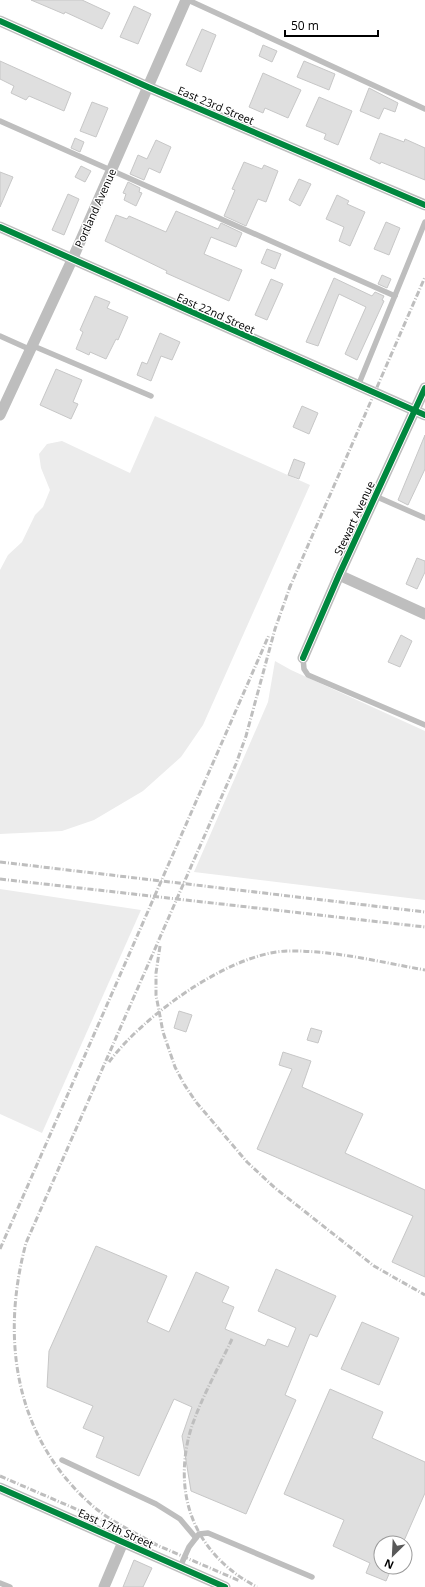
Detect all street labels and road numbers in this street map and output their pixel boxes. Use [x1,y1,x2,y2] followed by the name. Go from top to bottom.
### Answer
[175,82,257,128] street label: East 23rd Street
[71,166,119,250] street label: Portland Avenue
[175,289,257,337] street label: East 22nd Street
[330,478,378,558] street label: Stewart Avenue
[76,1505,156,1551] street label: East 17th Street

